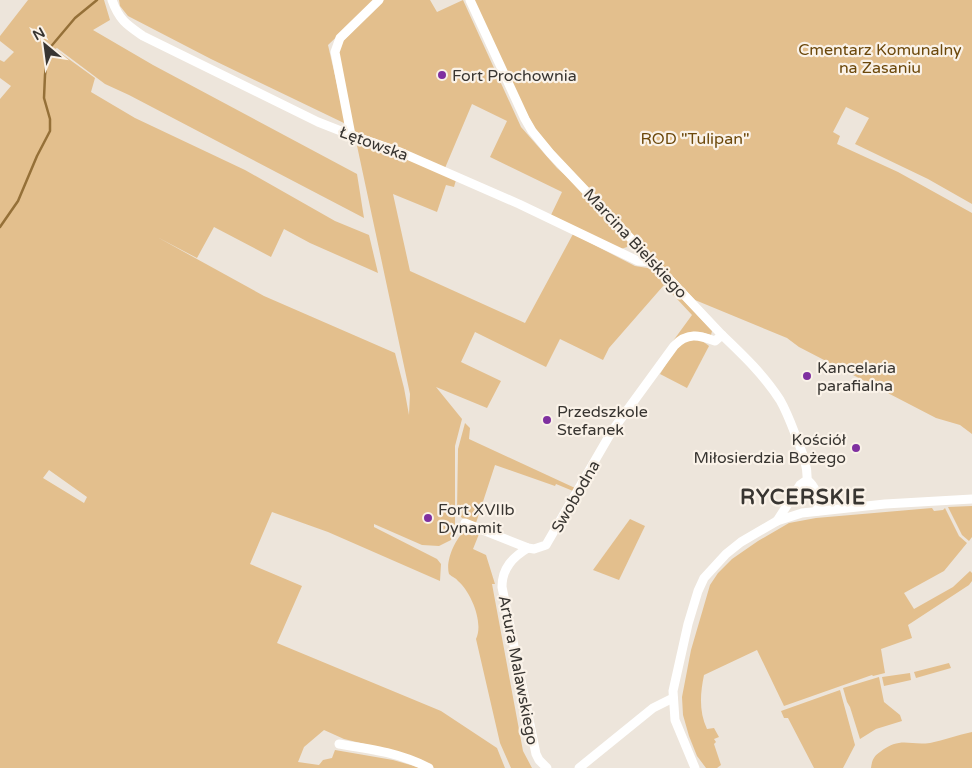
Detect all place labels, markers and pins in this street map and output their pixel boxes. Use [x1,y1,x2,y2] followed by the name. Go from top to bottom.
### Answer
[452,66,577,86] place label: Fort Prochownia
[436,69,448,81] marker: Fort Prochownia
[817,358,896,396] place label: Kancelaria parafialna
[801,370,813,382] marker: Kancelaria parafialna
[557,402,648,440] place label: Przedszkole Stefanek
[541,414,553,426] marker: Przedszkole Stefanek
[693,430,847,468] place label: Kościół Miłosierdzia Bożego
[850,442,862,454] marker: Kościół Miłosierdzia Bożego
[438,500,515,538] place label: Fort XVIIb Dynamit
[422,512,434,524] marker: Fort XVIIb Dynamit

